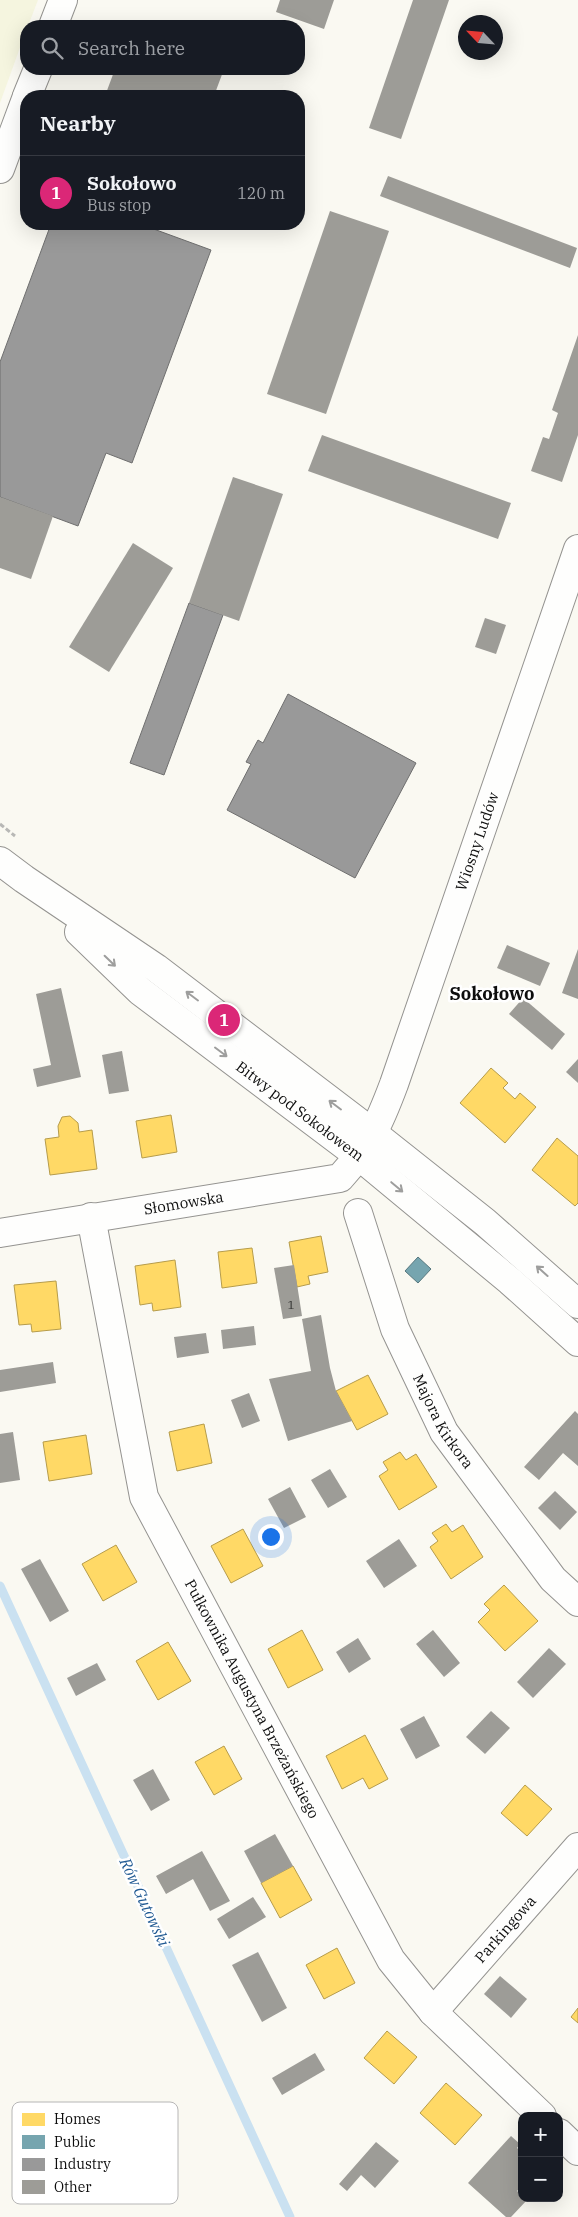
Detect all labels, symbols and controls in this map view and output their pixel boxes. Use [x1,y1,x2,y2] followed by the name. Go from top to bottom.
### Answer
[458,15,503,60] north arrow
[20,20,305,75] search box
[38,34,66,62] icon: search
[78,36,185,60] text: Search here
[40,109,116,137] text: Nearby
[87,171,177,195] text: Sokołowo
[51,183,61,203] text: 1
[237,183,285,203] text: 120 m
[87,195,151,215] text: Bus stop
[451,789,503,893] street label: Wiosny Ludów
[103,955,116,967] one-way arrow
[450,982,534,1005] district label: Sokołowo
[186,990,199,1001] one-way arrow
[208,1001,240,1039] pin: 1
[214,1047,228,1057] one-way arrow
[232,1057,368,1165] street label: Bitwy pod Sokołowem
[329,1099,342,1110] one-way arrow
[390,1182,403,1193] one-way arrow
[142,1187,225,1219] street label: Słomowska
[535,1265,548,1277] one-way arrow
[287,1297,295,1312] house number: 1
[409,1371,478,1472] street label: Majora Kirkora
[258,1524,284,1550] your location
[181,1576,324,1822] street label: Pułkownika Augustyna Brzeżańskiego
[115,1854,174,1950] water label: Rów Gutowski
[471,1891,540,1967] street label: Parkingowa
[12,2102,178,2204] legend
[54,2110,101,2128] text: Homes
[518,2112,563,2202] map controls
[518,2112,563,2157] button: +
[54,2133,96,2151] text: Public
[54,2155,111,2173] text: Industry
[518,2157,563,2202] button: −
[54,2178,92,2196] text: Other

